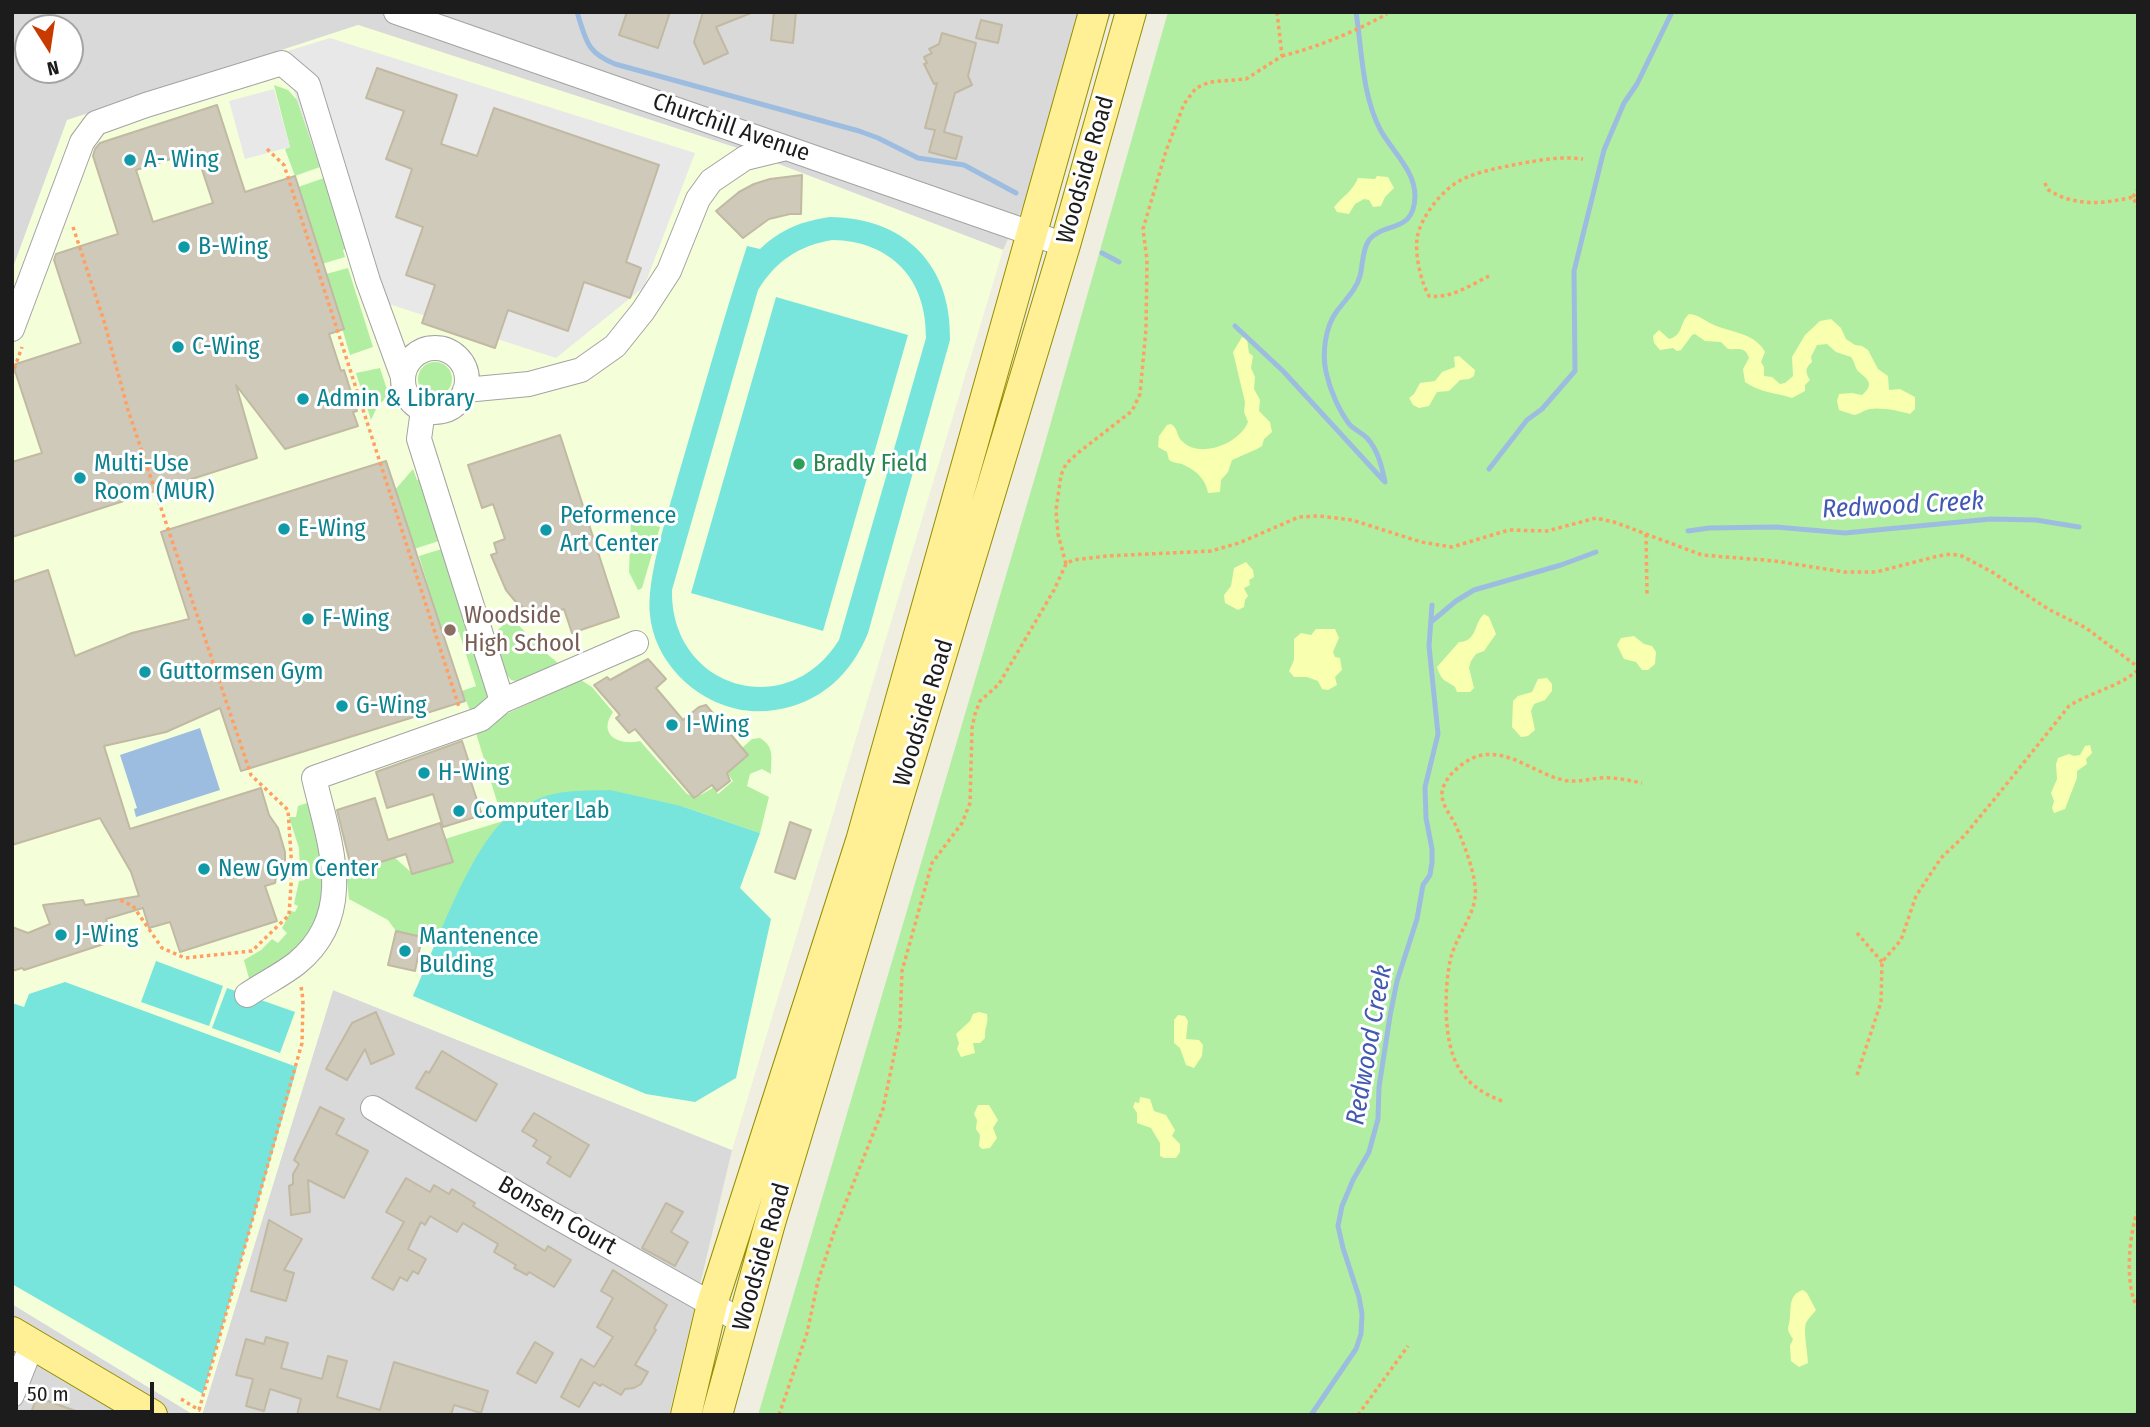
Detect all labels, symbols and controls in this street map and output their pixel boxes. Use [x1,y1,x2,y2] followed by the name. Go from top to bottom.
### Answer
[14,14,84,84] north arrow
[45,56,61,81] text: N
[649,88,813,168] street label: Churchill Avenue
[1051,93,1121,247] street label: Woodside Road
[144,146,219,174] place label: A- Wing
[122,152,138,168] marker: A- Wing
[198,233,268,261] place label: B-Wing
[176,239,192,255] marker: B-Wing
[192,333,260,361] place label: C-Wing
[170,339,186,355] marker: C-Wing
[317,385,475,413] place label: Admin & Library
[295,391,311,407] marker: Admin & Library
[94,450,214,506] place label: Multi-Use Room (MUR)
[813,450,928,478] place label: Bradly Field
[791,456,807,472] marker: Bradly Field
[72,470,88,486] marker: Multi-Use Room (MUR)
[1821,486,1985,526] water label: Redwood Creek
[560,502,676,558] place label: Peformence Art Center
[298,515,366,543] place label: E-Wing
[276,521,292,537] marker: E-Wing
[538,522,554,538] marker: Peformence Art Center
[464,602,581,658] place label: Woodside High School
[322,605,389,633] place label: F-Wing
[300,611,316,627] marker: F-Wing
[442,622,458,638] marker: Woodside High School
[888,636,960,790] street label: Woodside Road
[159,658,323,686] place label: Guttormsen Gym
[137,664,153,680] marker: Guttormsen Gym
[356,692,427,720] place label: G-Wing
[334,698,350,714] marker: G-Wing
[686,711,749,739] place label: I-Wing
[664,717,680,733] marker: I-Wing
[438,759,509,787] place label: H-Wing
[416,765,432,781] marker: H-Wing
[473,797,609,825] place label: Computer Lab
[451,803,467,819] marker: Computer Lab
[218,855,378,883] place label: New Gym Center
[196,861,212,877] marker: New Gym Center
[75,921,138,949] place label: J-Wing
[419,923,539,979] place label: Mantenence Bulding
[53,927,69,943] marker: J-Wing
[397,943,413,959] marker: Mantenence Bulding
[1341,962,1399,1128] water label: Redwood Creek
[493,1171,621,1261] street label: Bonsen Court
[727,1180,797,1334] street label: Woodside Road
[18,1368,158,1412] scale bar
[27,1381,69,1407] text: 50 m

